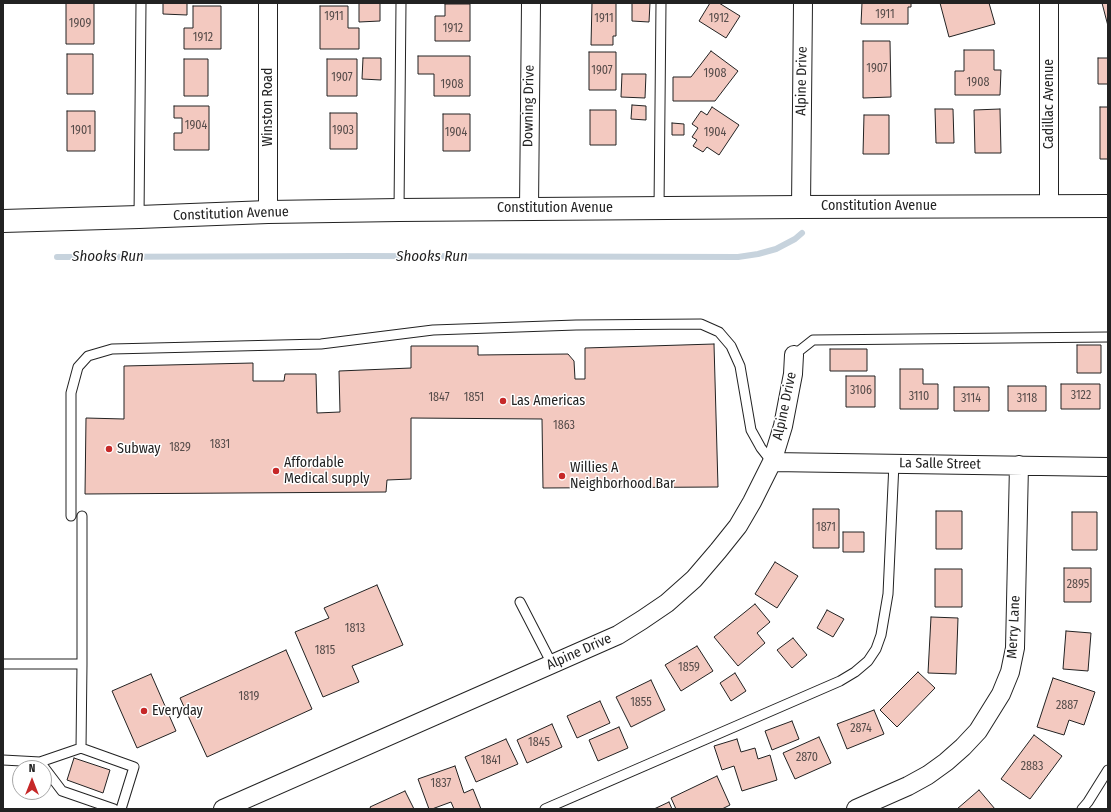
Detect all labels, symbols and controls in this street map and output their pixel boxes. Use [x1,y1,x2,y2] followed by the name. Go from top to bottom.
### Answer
[875,8,895,22] house number: 1911
[324,10,344,24] house number: 1911
[594,12,614,26] house number: 1911
[709,12,729,26] house number: 1912
[69,17,91,31] house number: 1909
[443,22,463,36] house number: 1912
[193,31,213,45] house number: 1912
[793,46,811,116] street label: Alpine Drive
[1041,59,1057,149] street label: Cadillac Avenue
[866,62,888,76] house number: 1907
[591,64,613,78] house number: 1907
[520,65,538,147] street label: Downing Drive
[704,67,726,81] house number: 1908
[260,68,276,146] street label: Winston Road
[331,71,353,85] house number: 1907
[967,76,989,90] house number: 1908
[441,78,463,92] house number: 1908
[185,119,207,133] house number: 1904
[70,124,92,138] house number: 1901
[332,124,354,138] house number: 1903
[445,126,467,140] house number: 1904
[704,126,726,140] house number: 1904
[821,198,937,214] street label: Constitution Avenue
[497,200,613,216] street label: Constitution Avenue
[173,204,289,224] street label: Constitution Avenue
[72,248,144,266] water label: Shooks Run
[396,248,468,266] water label: Shooks Run
[770,370,800,442] street label: Alpine Drive
[850,384,872,398] house number: 3106
[1071,389,1091,403] house number: 3122
[909,390,929,404] house number: 3110
[428,391,450,405] house number: 1847
[464,391,484,405] house number: 1851
[961,392,981,406] house number: 3114
[1017,392,1037,406] house number: 3118
[511,393,585,409] place label: Las Americas
[498,396,508,406] marker: Las Americas
[553,419,575,433] house number: 1863
[210,438,230,452] house number: 1831
[117,441,161,457] place label: Subway
[169,441,191,455] house number: 1829
[104,444,114,454] marker: Subway
[284,455,369,488] place label: Affordable Medical supply
[899,455,981,473] street label: La Salle Street
[570,460,675,492] place label: Willies A Neighborhood Bar
[271,466,281,476] marker: Affordable Medical supply
[557,471,567,481] marker: Willies A Neighborhood Bar
[816,521,836,535] house number: 1871
[1067,578,1089,592] house number: 2895
[1004,595,1024,659] street label: Merry Lane
[345,622,365,636] house number: 1813
[544,630,614,674] street label: Alpine Drive
[315,644,335,658] house number: 1815
[678,661,700,675] house number: 1859
[239,690,259,704] house number: 1819
[630,696,652,710] house number: 1855
[1056,699,1078,713] house number: 2887
[152,703,203,719] place label: Everyday
[139,706,149,716] marker: Everyday
[850,722,872,736] house number: 2874
[528,736,550,750] house number: 1845
[796,751,818,765] house number: 2870
[481,754,501,768] house number: 1841
[12,760,52,800] north arrow
[1021,760,1043,774] house number: 2883
[29,762,35,775] text: N
[431,777,451,791] house number: 1837

